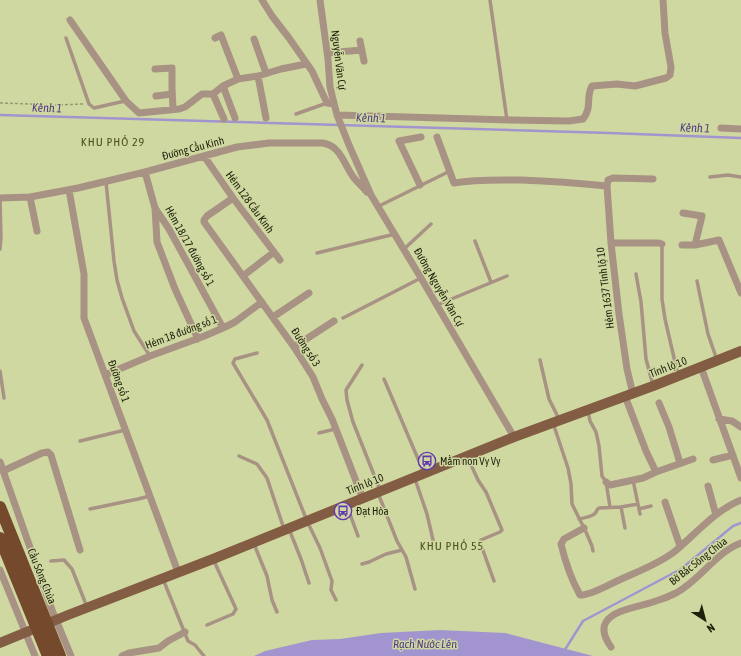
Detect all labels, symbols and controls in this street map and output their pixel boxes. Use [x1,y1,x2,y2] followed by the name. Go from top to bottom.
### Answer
[328,29,349,91] street label: Nguyễn Văn Cự
[32,100,62,116] water label: Kênh 1
[356,110,386,126] water label: Kênh 1
[680,120,710,136] water label: Kênh 1
[161,134,225,162] street label: Đường Cầu Kinh
[81,135,145,149] district label: KHU PHỐ 29
[224,169,276,235] street label: Hẻm 128 Cầu Kinh
[163,204,217,288] street label: Hẻm 18/17 đường số 1
[411,246,467,329] street label: Đường Nguyễn Văn Cự
[594,246,617,329] street label: Hẻm 1637 Tỉnh lộ 10
[143,313,219,351] street label: Hẻm 18 đường số 1
[289,325,323,369] street label: Đường số 3
[648,354,689,381] street label: Tỉnh lộ 10
[106,358,132,404] street label: Đường số 1
[417,451,437,471] bus stop icon: Mầm non Vy Vy
[440,455,501,467] place label: Mầm non Vy Vy
[345,471,386,498] street label: Tỉnh lộ 10
[333,501,353,521] bus stop icon: Đạt Hòa
[356,505,389,518] place label: Đạt Hòa
[667,535,729,587] street label: Bờ Bắc Sông Chùa
[420,539,484,553] district label: KHU PHỐ 55
[25,546,59,606] street label: Cầu Sông Chùa
[685,600,725,640] north arrow
[705,621,717,635] text: N
[393,637,457,651] water label: Rạch Nước Lên

